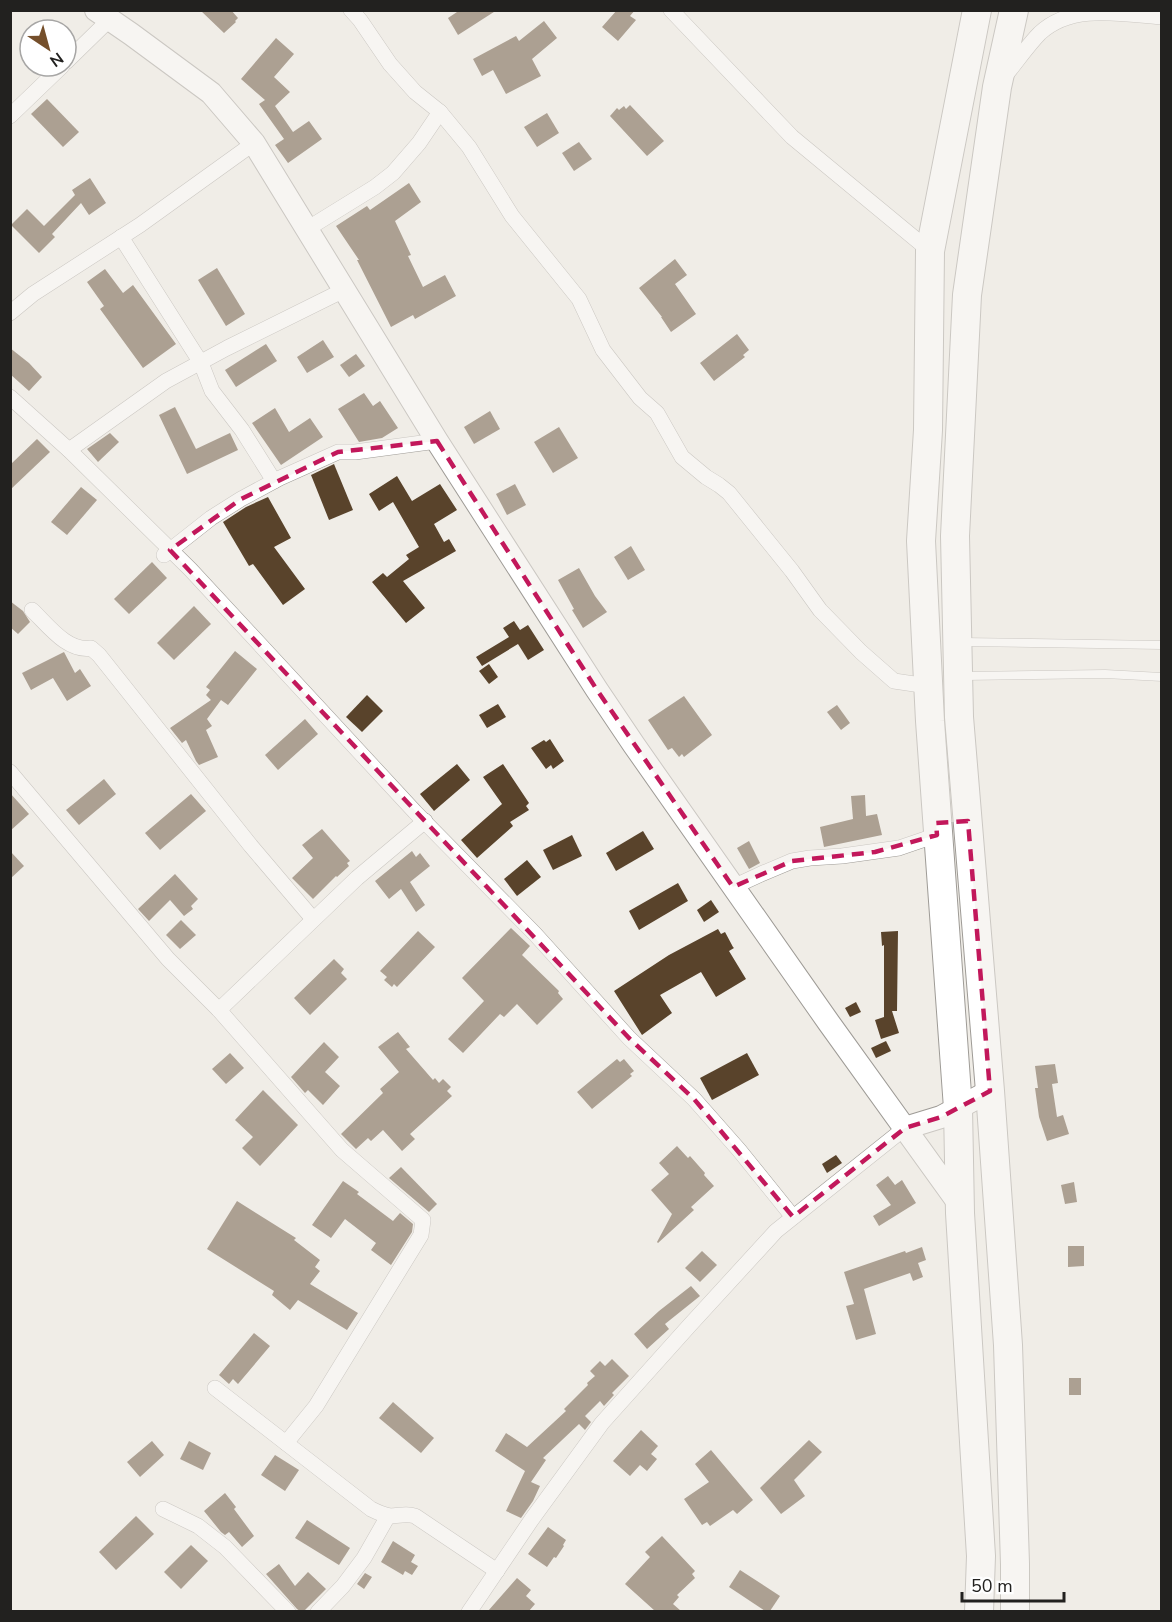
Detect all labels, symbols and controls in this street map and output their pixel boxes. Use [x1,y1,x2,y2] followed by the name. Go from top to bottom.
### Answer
[18,18,78,78] north arrow
[45,47,68,72] text: N
[962,1565,1064,1603] scale bar
[971,1574,1013,1598] text: 50 m

